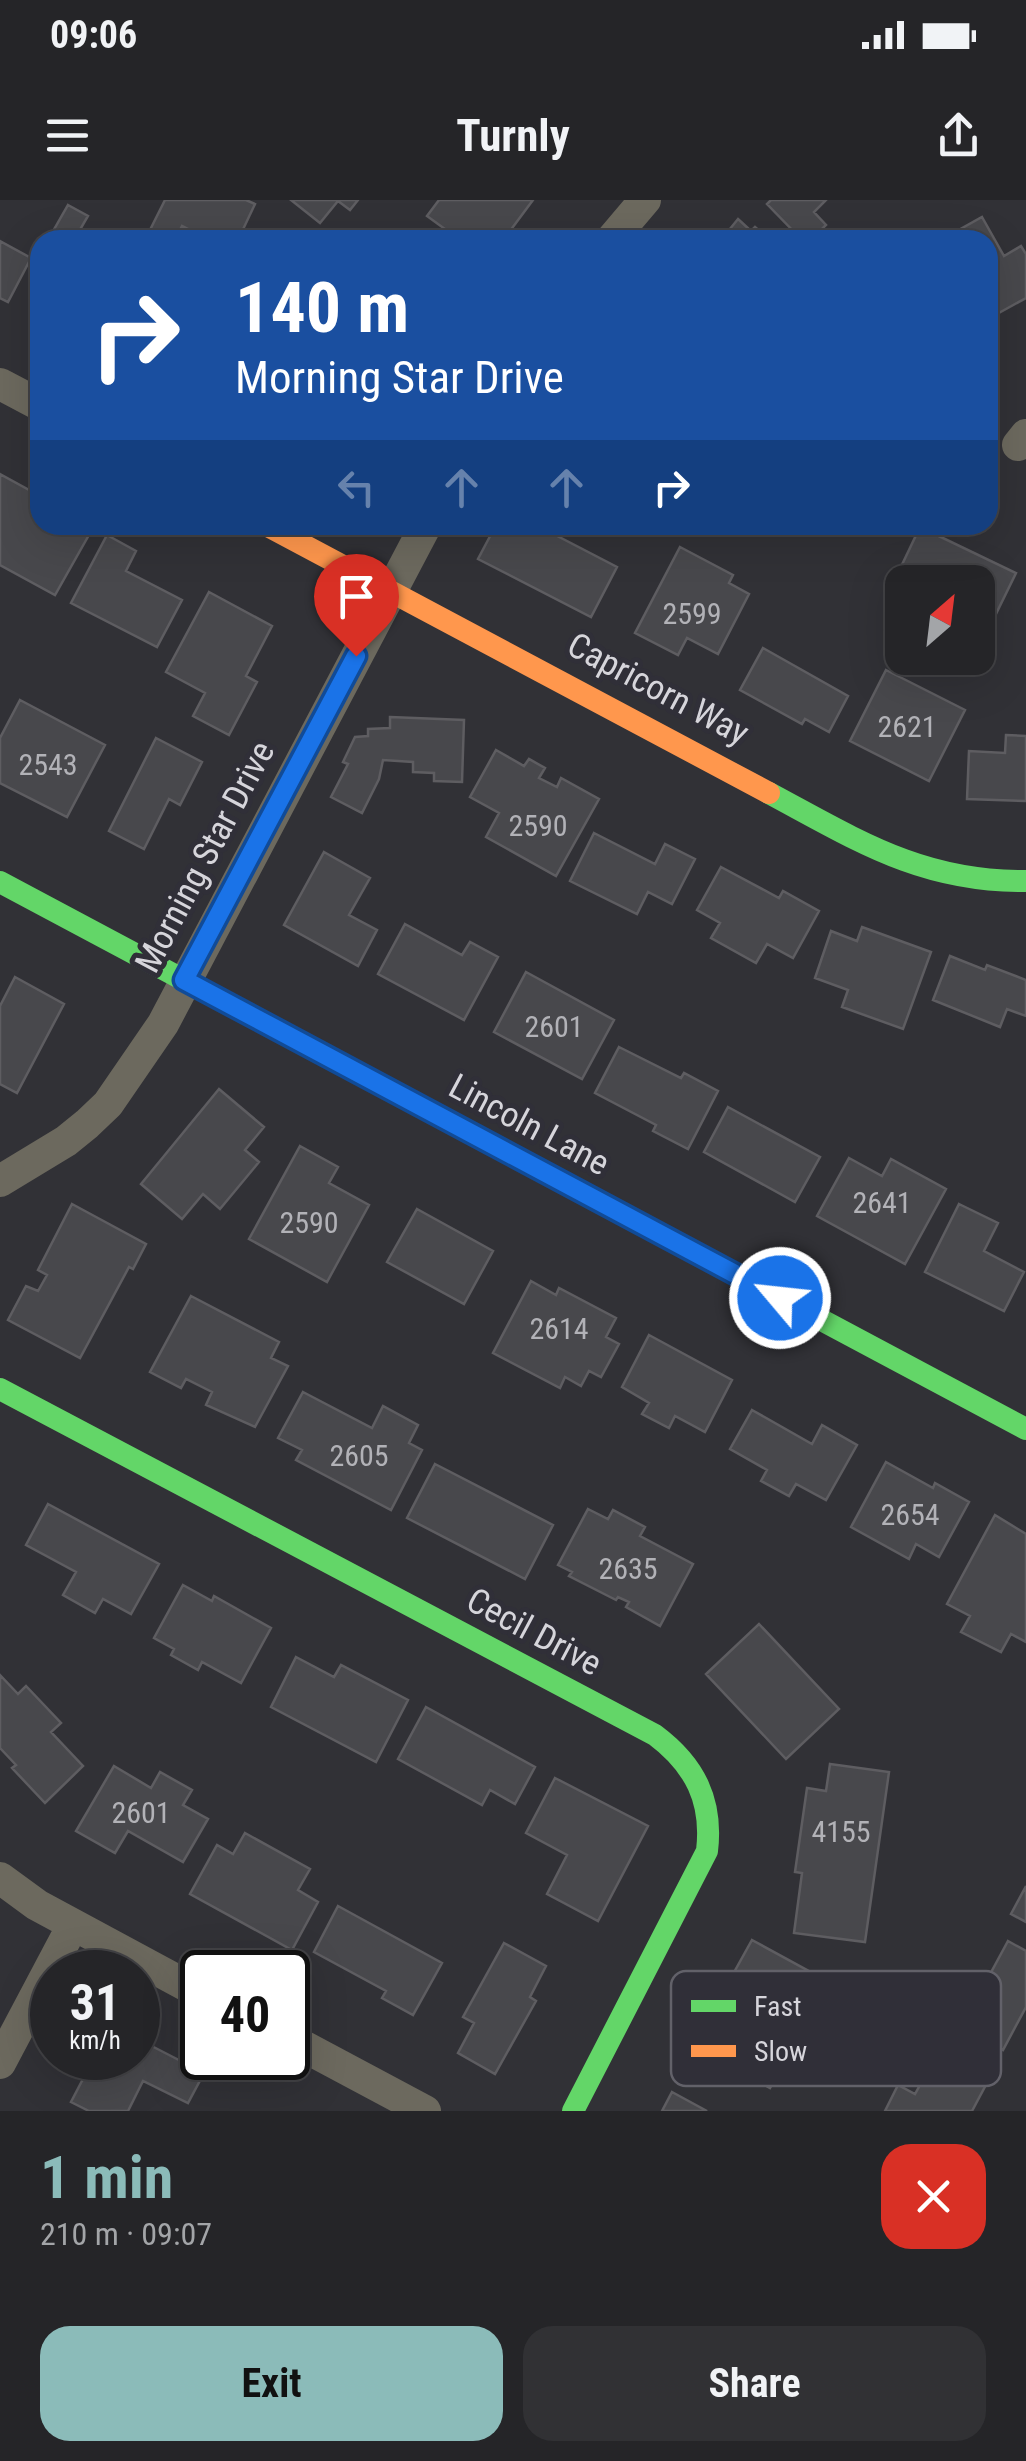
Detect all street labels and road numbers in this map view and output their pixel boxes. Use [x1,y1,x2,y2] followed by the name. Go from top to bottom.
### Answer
[560,624,756,754] street label: Capricorn Way
[127,734,283,980] street label: Morning Star Drive
[442,1066,616,1184] street label: Lincoln Lane
[460,1580,608,1684] street label: Cecil Drive

